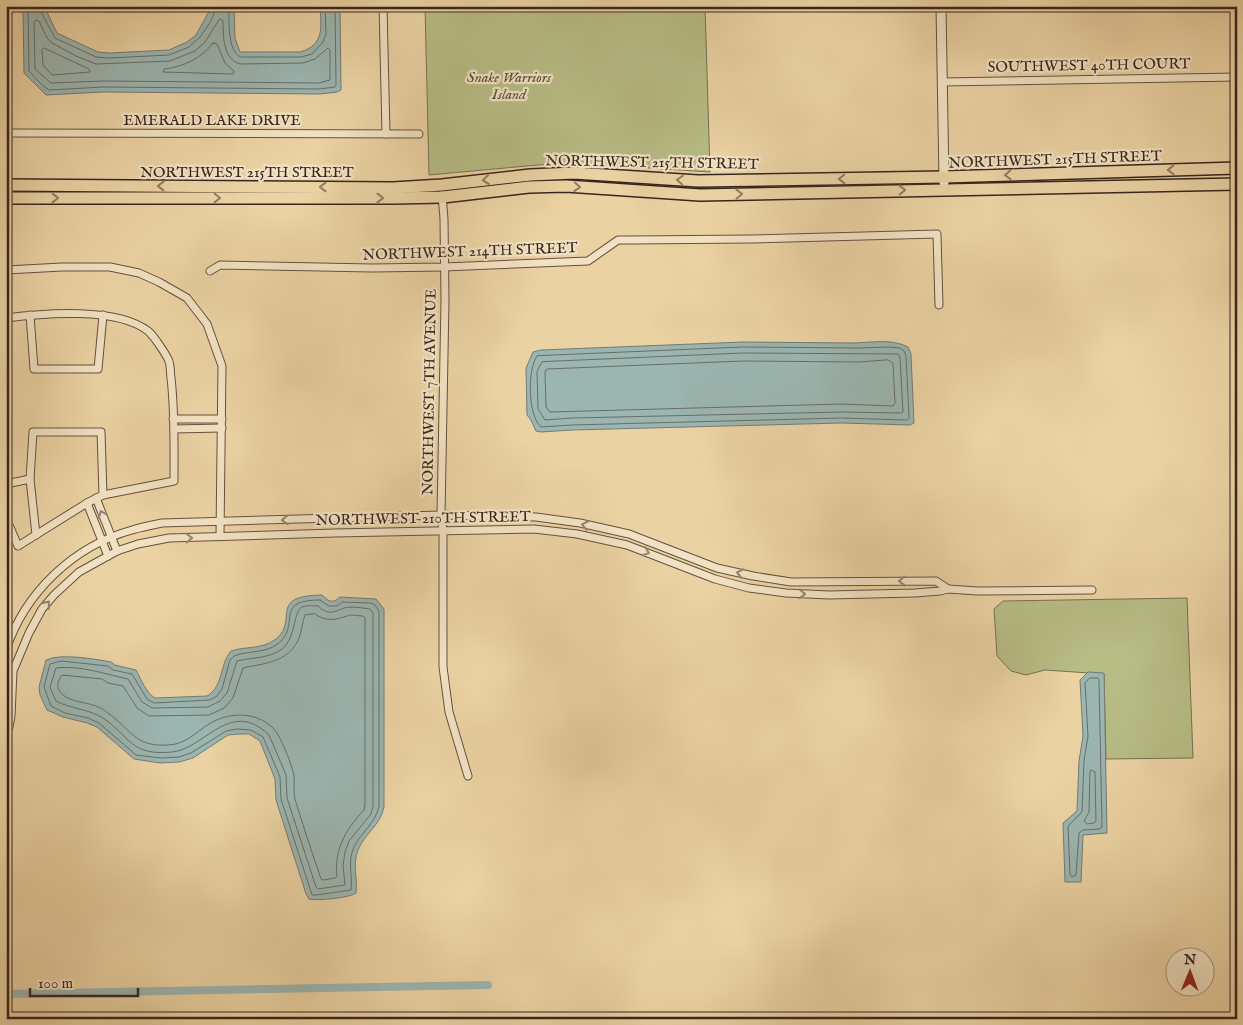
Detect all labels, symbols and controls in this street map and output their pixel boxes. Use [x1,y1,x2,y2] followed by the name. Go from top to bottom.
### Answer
[987,54,1191,77] street label: SOUTHWEST 40TH COURT
[467,68,552,104] park label: Snake Warriors Island
[123,111,301,130] street label: EMERALD LAKE DRIVE
[948,146,1162,173] street label: NORTHWEST 215TH STREET
[545,151,759,174] street label: NORTHWEST 215TH STREET
[140,163,354,182] street label: NORTHWEST 215TH STREET
[1166,164,1174,175] one-way arrow
[1004,170,1012,180] one-way arrow
[482,174,490,185] one-way arrow
[676,174,684,185] one-way arrow
[838,174,846,184] one-way arrow
[157,181,164,191] one-way arrow
[319,182,327,192] one-way arrow
[574,182,582,193] one-way arrow
[898,185,906,196] one-way arrow
[736,189,744,199] one-way arrow
[52,193,59,203] one-way arrow
[214,193,222,203] one-way arrow
[376,193,384,203] one-way arrow
[362,238,578,265] street label: NORTHWEST 214TH STREET
[418,289,441,495] street label: NORTHWEST 7TH AVENUE
[315,507,531,530] street label: NORTHWEST 210TH STREET
[98,510,108,518] one-way arrow
[280,515,288,525] one-way arrow
[581,520,590,530] one-way arrow
[186,532,194,543] one-way arrow
[641,546,650,556] one-way arrow
[735,568,744,579] one-way arrow
[897,576,905,586] one-way arrow
[798,589,806,599] one-way arrow
[42,600,51,609] one-way arrow
[1166,948,1216,998] north arrow
[1183,951,1196,969] text: N
[30,965,138,997] scale bar
[38,974,74,993] text: 100 m

